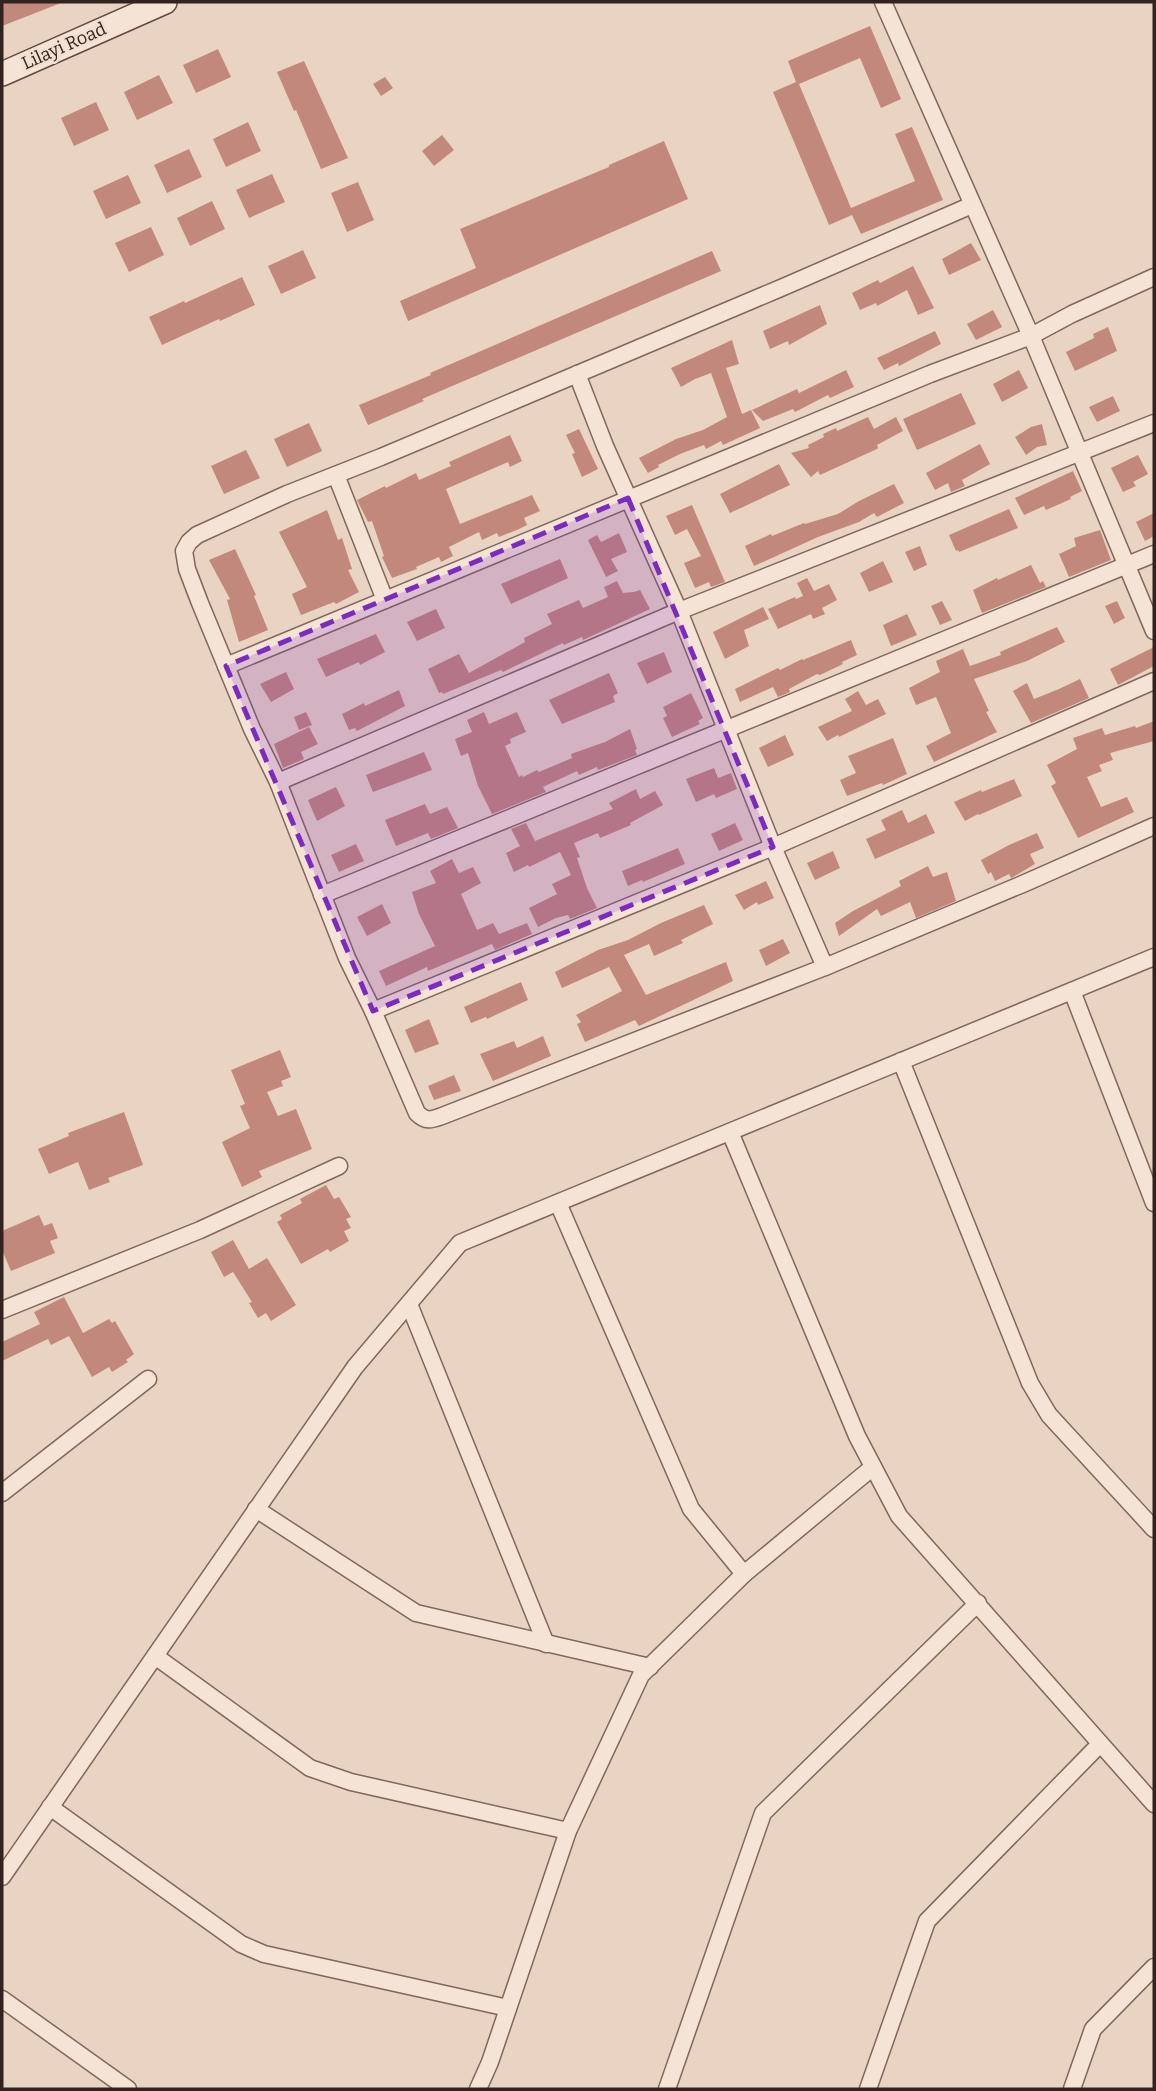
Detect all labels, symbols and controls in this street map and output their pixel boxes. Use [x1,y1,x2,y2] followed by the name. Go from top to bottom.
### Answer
[18,18,110,74] street label: Lilayi Road

